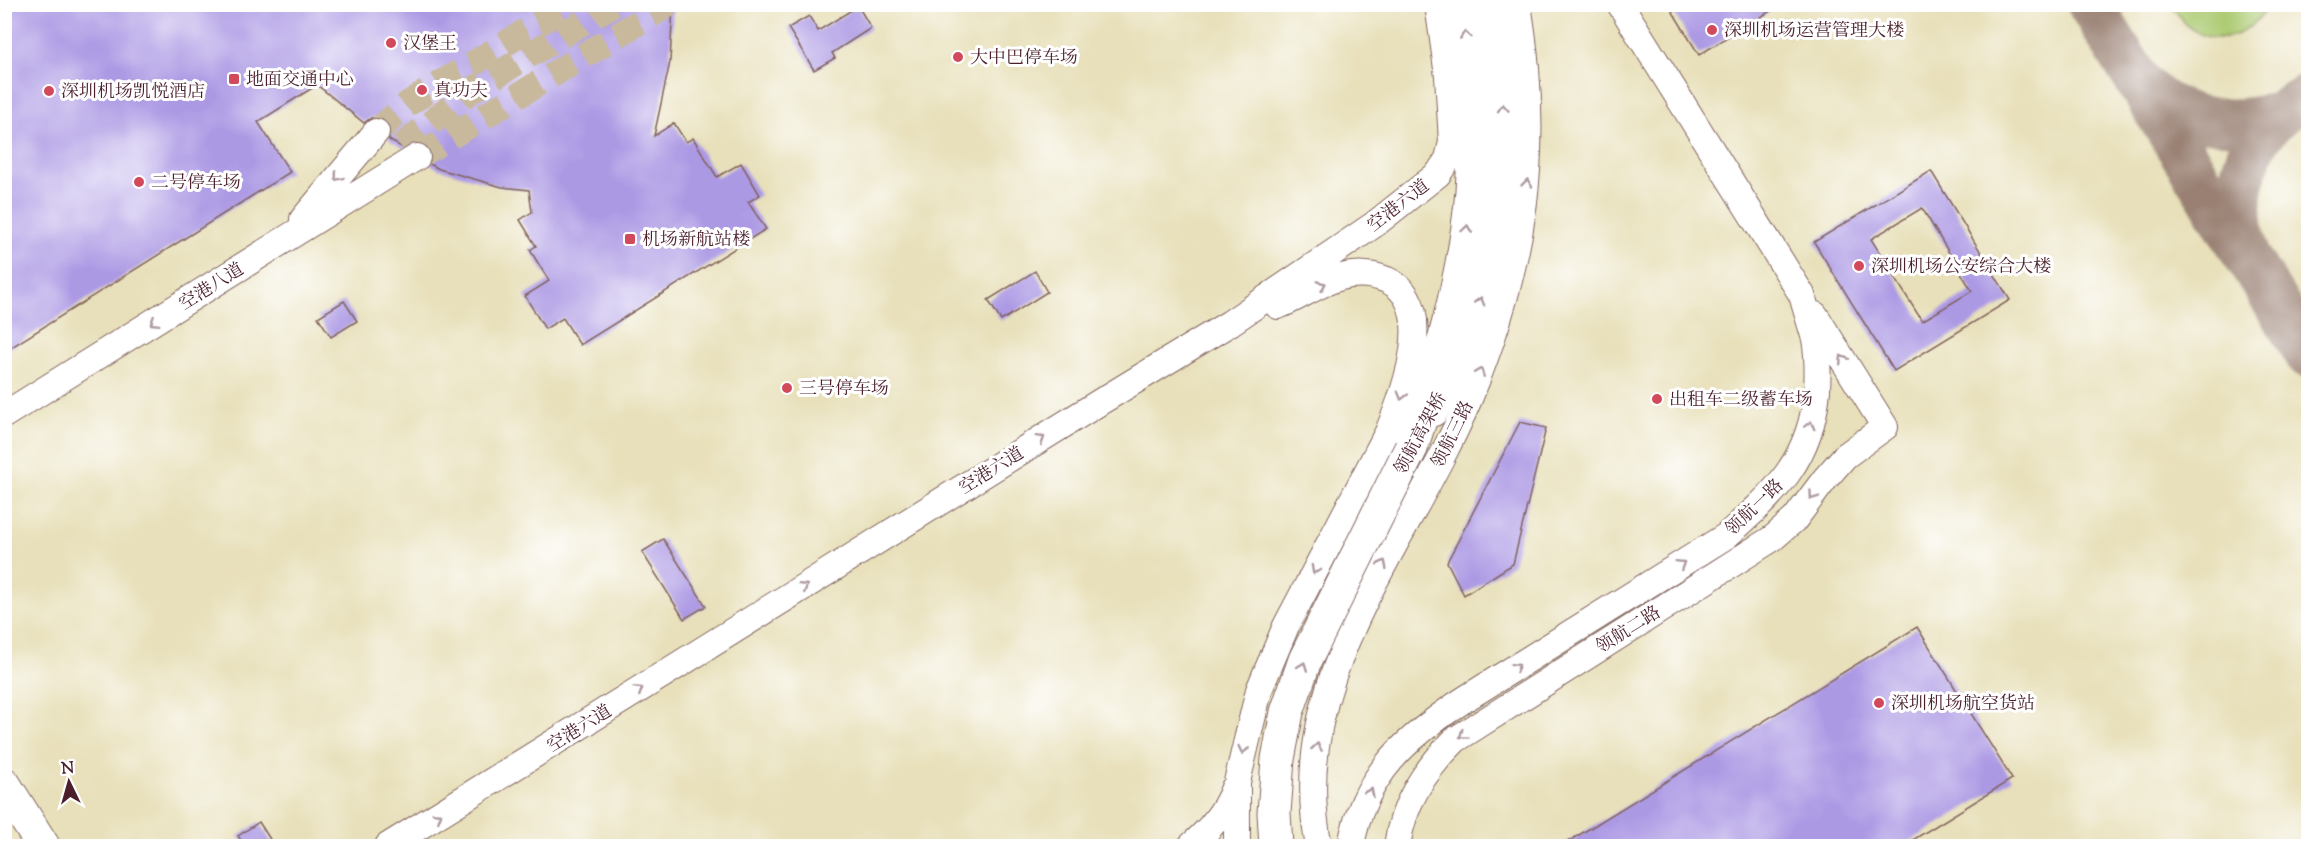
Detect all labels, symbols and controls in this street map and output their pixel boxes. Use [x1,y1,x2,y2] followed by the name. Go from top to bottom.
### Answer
[1724,19,1904,45] place label: 深圳机场运营管理大楼
[1705,23,1719,37] marker: 深圳机场运营管理大楼
[1460,30,1472,40] one-way arrow
[403,32,457,58] place label: 汉堡王
[384,36,398,50] marker: 汉堡王
[970,46,1078,72] place label: 大中巴停车场
[951,50,965,64] marker: 大中巴停车场
[246,68,354,94] place label: 地面交通中心
[227,72,241,86] marker: 地面交通中心
[434,79,488,105] place label: 真功夫
[61,80,205,106] place label: 深圳机场凯悦酒店
[415,83,429,97] marker: 真功夫
[42,84,56,98] marker: 深圳机场凯悦酒店
[1497,104,1510,113] one-way arrow
[335,170,346,181] one-way arrow
[151,171,241,197] place label: 二号停车场
[1363,174,1436,239] street label: 空港六道
[132,175,146,189] marker: 二号停车场
[1520,178,1533,188] one-way arrow
[1460,225,1472,234] one-way arrow
[642,228,750,254] place label: 机场新航站楼
[623,232,637,246] marker: 机场新航站楼
[1871,255,2051,281] place label: 深圳机场公安综合大楼
[175,258,249,318] street label: 空港八道
[1852,259,1866,273] marker: 深圳机场公安综合大楼
[1316,280,1327,292] one-way arrow
[1473,296,1485,307] one-way arrow
[149,315,160,326] one-way arrow
[1838,355,1850,365] one-way arrow
[1473,367,1485,378] one-way arrow
[799,377,889,403] place label: 三号停车场
[780,381,794,395] marker: 三号停车场
[1389,388,1454,480] street label: 领航高架桥
[1669,388,1813,414] place label: 出租车二级蓄车场
[1397,390,1409,400] one-way arrow
[1650,392,1664,406] marker: 出租车二级蓄车场
[1426,397,1481,473] street label: 领航三路
[1803,420,1816,430] one-way arrow
[1035,435,1045,447] one-way arrow
[955,442,1029,502] street label: 空港六道
[1720,474,1790,543] street label: 领航一路
[1809,489,1820,500] one-way arrow
[1675,559,1685,571] one-way arrow
[1376,560,1387,571] one-way arrow
[1311,564,1322,574] one-way arrow
[798,582,808,594] one-way arrow
[1592,601,1666,661] street label: 领航二路
[1296,661,1309,672] one-way arrow
[1509,663,1520,674] one-way arrow
[633,686,643,698] one-way arrow
[1891,692,2035,718] place label: 深圳机场航空货站
[1872,696,1886,710] marker: 深圳机场航空货站
[543,700,617,760] street label: 空港六道
[1458,728,1469,739] one-way arrow
[1310,742,1322,751] one-way arrow
[1238,745,1251,755] one-way arrow
[39,752,99,812] north arrow
[61,758,75,782] text: N
[1363,787,1374,798] one-way arrow
[432,811,442,823] one-way arrow

